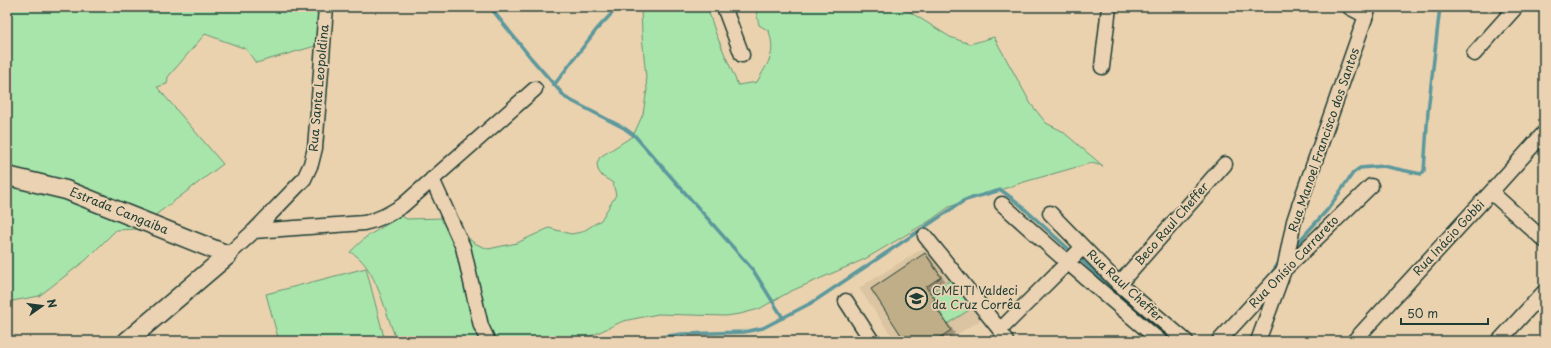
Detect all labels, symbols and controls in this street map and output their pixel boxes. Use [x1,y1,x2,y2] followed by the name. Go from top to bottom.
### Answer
[303,23,333,152] street label: Rua Santa Leopoldina
[1283,45,1363,234] street label: Rua Manoel Francisco dos Santos
[1130,178,1213,269] street label: Beco Raul Cheffer
[67,182,172,238] street label: Estrada Cangaiba
[1408,195,1488,279] street label: Rua Inácio Gobbi
[1244,211,1342,312] street label: Rua Onísio Carrareto
[1083,245,1168,326] street label: Rua Raul Cheffer
[932,281,1021,313] place label: CMEITI Valdeci da Cruz Corrêa
[903,285,929,311] school or university icon: CMEITI Valdeci da Cruz Corrêa
[22,286,62,326] north arrow
[43,297,62,310] text: N
[1401,300,1488,326] scale bar
[1407,304,1438,322] text: 50 m

